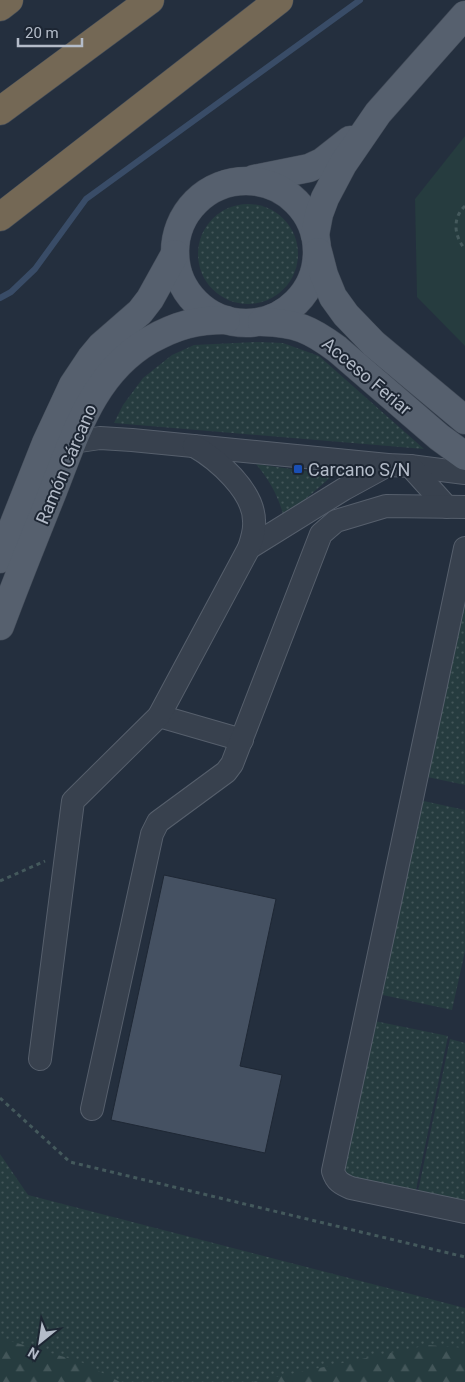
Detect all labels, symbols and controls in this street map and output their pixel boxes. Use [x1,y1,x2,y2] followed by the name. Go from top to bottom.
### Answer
[18,15,81,47] scale bar
[25,24,59,42] text: 20 m
[318,333,416,419] street label: Acceso Feriar
[31,401,101,527] street label: Ramón Cárcano
[308,459,410,480] place label: Carcano S/N
[292,463,304,475] marker: Carcano S/N
[15,1317,65,1367] north arrow
[25,1344,42,1363] text: N

